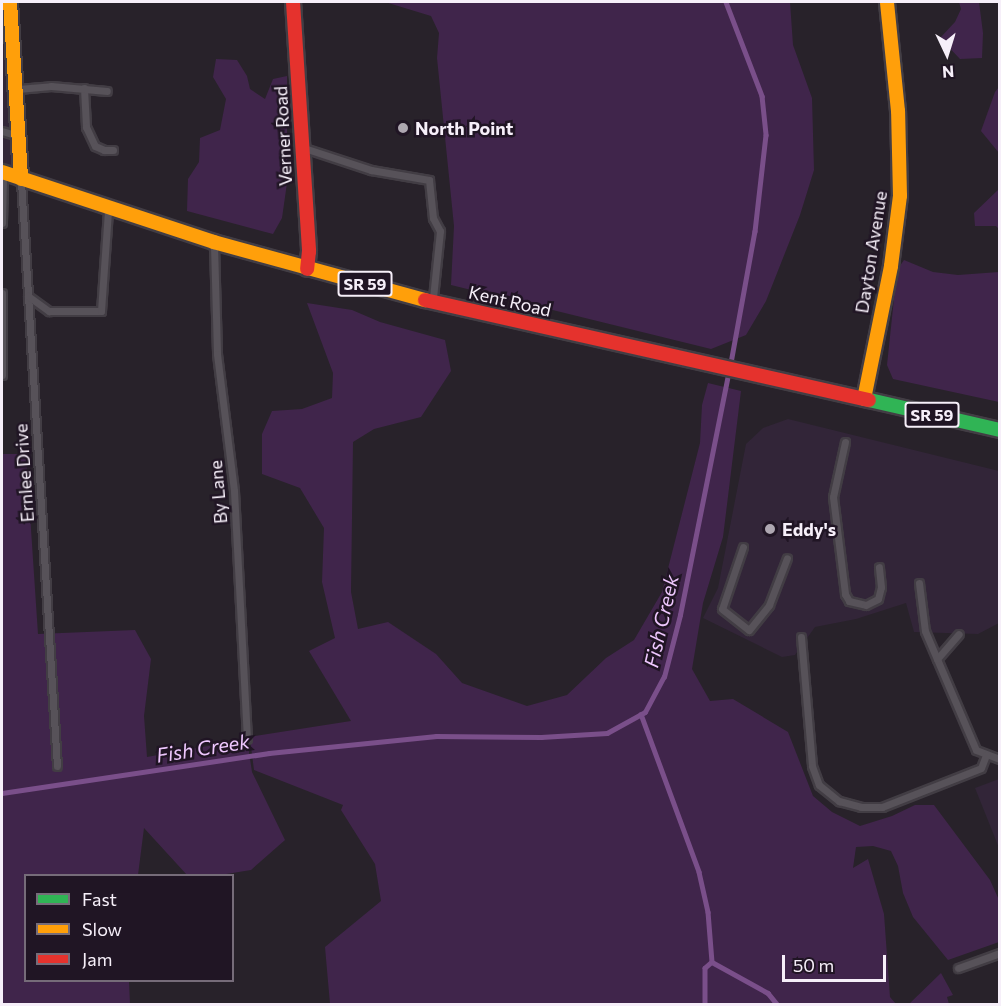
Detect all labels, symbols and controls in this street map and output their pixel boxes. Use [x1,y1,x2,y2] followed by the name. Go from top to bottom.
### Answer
[917,24,977,84] north arrow
[942,63,955,82] text: N
[270,85,296,187] street label: Verner Road
[415,117,513,139] place label: North Point
[396,121,410,135] marker: North Point
[851,189,891,315] street label: Dayton Avenue
[336,271,394,297] road number: SR 59
[467,281,553,321] street label: Kent Road
[904,402,960,428] road number: SR 59
[10,423,38,523] street label: Ernlee Drive
[204,459,232,525] street label: By Lane
[782,518,836,540] place label: Eddy's
[763,522,777,536] marker: Eddy's
[639,572,683,670] water label: Fish Creek
[155,729,251,767] water label: Fish Creek
[24,874,234,982] legend
[82,888,117,910] text: Fast
[82,918,122,940] text: Slow
[785,943,888,981] scale bar
[82,948,112,970] text: Jam
[793,954,834,976] text: 50 m

